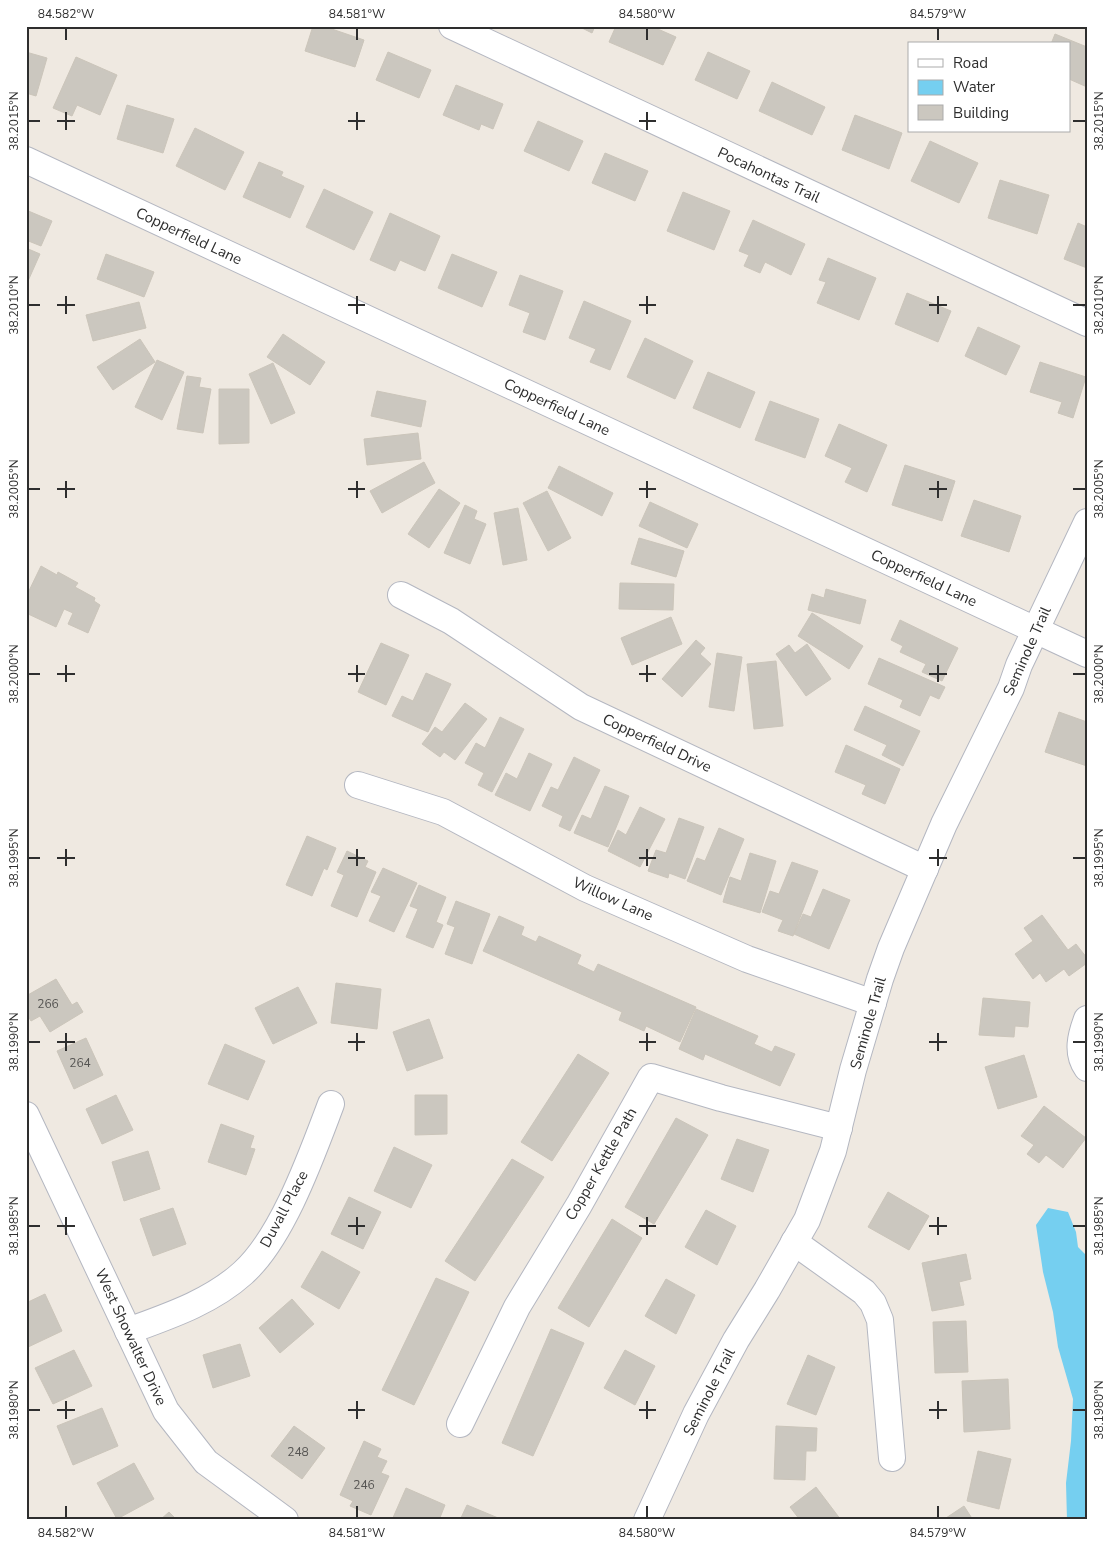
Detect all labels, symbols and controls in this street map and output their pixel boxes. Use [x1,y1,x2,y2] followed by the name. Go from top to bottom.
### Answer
[38,6,94,22] text: 84.582°W
[329,6,385,22] text: 84.581°W
[619,6,675,22] text: 84.580°W
[910,6,966,22] text: 84.579°W
[908,42,1070,132] legend
[953,53,988,73] text: Road
[953,77,996,97] text: Water
[6,91,22,151] text: 38.2015°N
[1091,91,1107,151] text: 38.2015°N
[953,103,1009,123] text: Building
[714,142,824,208] street label: Pocahontas Trail
[133,203,245,269] street label: Copperfield Lane
[6,275,22,335] text: 38.2010°N
[1091,275,1107,335] text: 38.2010°N
[501,374,613,440] street label: Copperfield Lane
[6,459,22,519] text: 38.2005°N
[1091,459,1107,519] text: 38.2005°N
[868,545,980,611] street label: Copperfield Lane
[998,603,1056,699] street label: Seminole Trail
[6,644,22,704] text: 38.2000°N
[1091,644,1107,704] text: 38.2000°N
[599,709,715,777] street label: Copperfield Drive
[6,828,22,888] text: 38.1995°N
[1091,828,1107,888] text: 38.1995°N
[570,872,656,926] street label: Willow Lane
[845,974,891,1072] street label: Seminole Trail
[37,996,59,1012] house number: 266
[6,1012,22,1072] text: 38.1990°N
[1091,1012,1107,1072] text: 38.1990°N
[69,1055,91,1071] house number: 264
[561,1104,641,1224] street label: Copper Kettle Path
[255,1167,313,1251] street label: Duvall Place
[6,1196,22,1256] text: 38.1985°N
[1091,1196,1107,1256] text: 38.1985°N
[91,1265,171,1409] street label: West Showalter Drive
[678,1344,740,1439] street label: Seminole Trail
[6,1380,22,1440] text: 38.1980°N
[1091,1380,1107,1440] text: 38.1980°N
[287,1444,309,1460] house number: 248
[353,1477,375,1493] house number: 246
[38,1525,94,1541] text: 84.582°W
[329,1525,385,1541] text: 84.581°W
[619,1525,675,1541] text: 84.580°W
[910,1525,966,1541] text: 84.579°W

